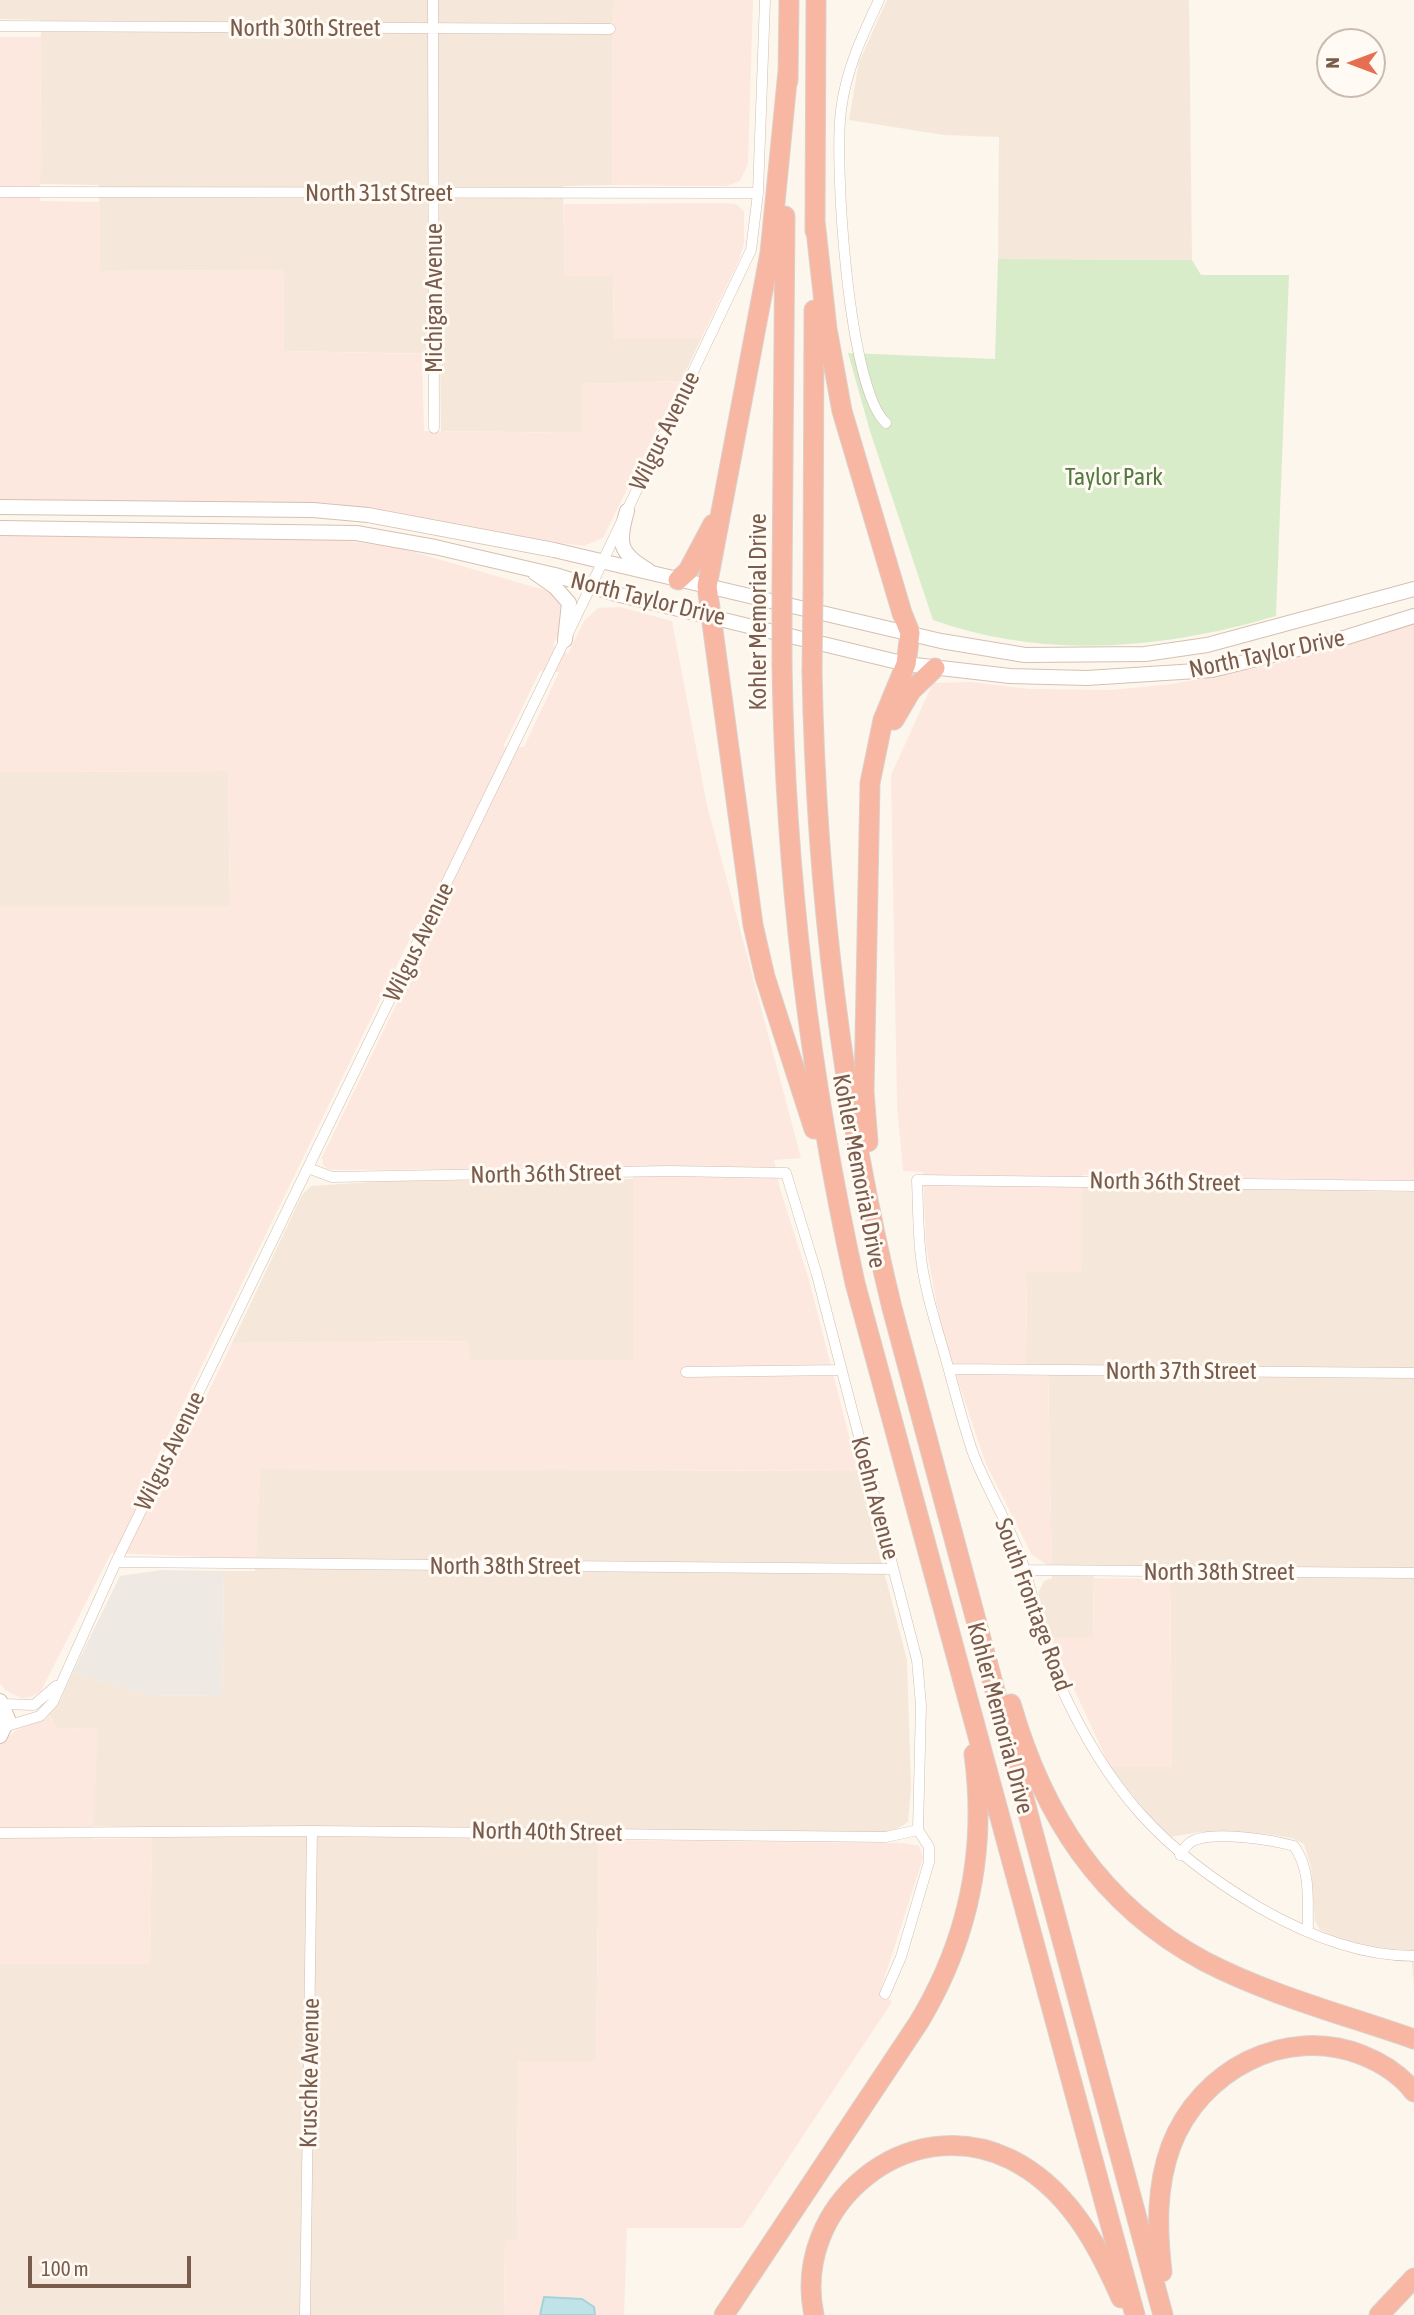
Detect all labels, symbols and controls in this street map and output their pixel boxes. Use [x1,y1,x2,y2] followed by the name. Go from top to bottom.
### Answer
[229,14,381,42] street label: North 30th Street
[1316,28,1386,98] north arrow
[1321,57,1343,69] text: N
[305,179,453,207] street label: North 31st Street
[420,223,448,373] street label: Michigan Avenue
[624,367,706,495] street label: Wilgus Avenue
[1065,463,1163,491] park label: Taylor Park
[744,513,772,711] street label: Kohler Memorial Drive
[568,566,728,632] street label: North Taylor Drive
[1187,623,1347,685] street label: North Taylor Drive
[378,878,460,1006] street label: Wilgus Avenue
[826,1072,892,1270] street label: Kohler Memorial Drive
[470,1158,622,1190] street label: North 36th Street
[1089,1166,1241,1198] street label: North 36th Street
[1105,1357,1257,1385] street label: North 37th Street
[129,1387,211,1515] street label: Wilgus Avenue
[845,1433,905,1563] street label: Koehn Avenue
[988,1515,1078,1695] street label: South Frontage Road
[429,1552,581,1580] street label: North 38th Street
[1143,1558,1295,1586] street label: North 38th Street
[961,1619,1039,1817] street label: Kohler Memorial Drive
[471,1816,623,1848] street label: North 40th Street
[294,1998,326,2148] street label: Kruschke Avenue
[32,2242,194,2286] scale bar
[41,2256,89,2280] text: 100 m

